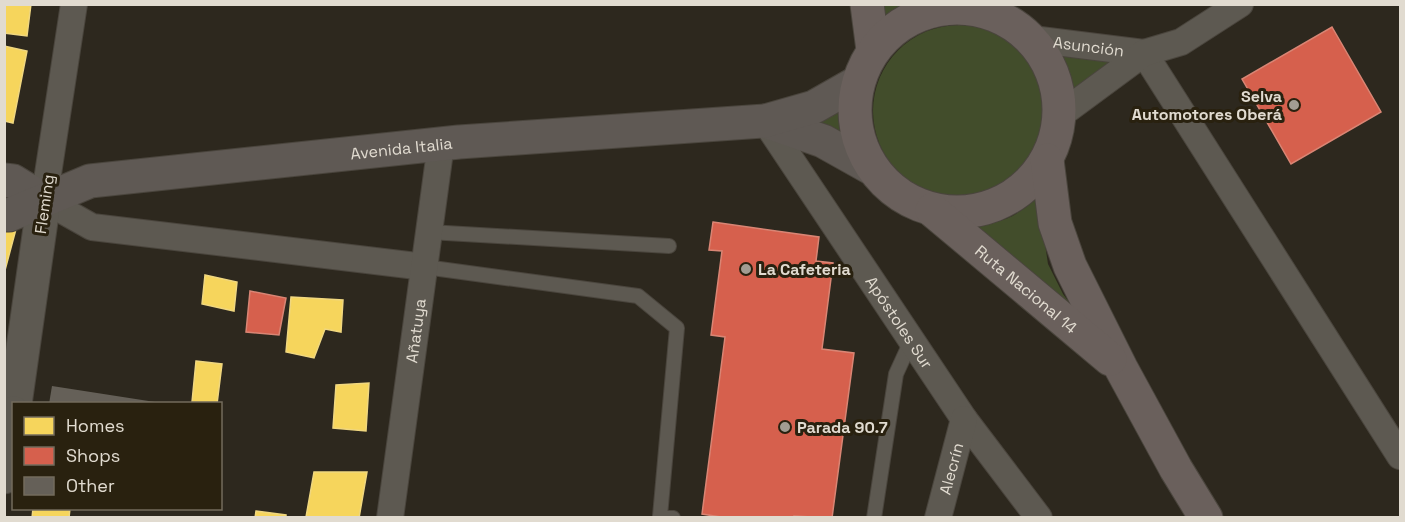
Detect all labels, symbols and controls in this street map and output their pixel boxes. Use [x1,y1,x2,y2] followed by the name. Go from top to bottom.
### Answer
[1052,32,1125,61] street label: Asunción
[1132,86,1282,125] place label: Selva Automotores Oberá
[1287,98,1301,112] marker: Selva Automotores Oberá
[349,133,454,164] street label: Avenida Italia
[30,173,59,235] street label: Fleming
[970,240,1082,338] street label: Ruta Nacional 14
[758,259,851,280] place label: La Cafeteria
[739,262,753,276] marker: La Cafeteria
[860,272,937,373] street label: Apóstoles Sur
[401,297,431,364] street label: Añatuya
[12,402,222,510] legend
[66,414,125,437] text: Homes
[797,417,888,438] place label: Parada 90.7
[778,420,792,434] marker: Parada 90.7
[935,441,968,497] street label: Alecrín
[66,444,120,467] text: Shops
[66,474,115,497] text: Other

